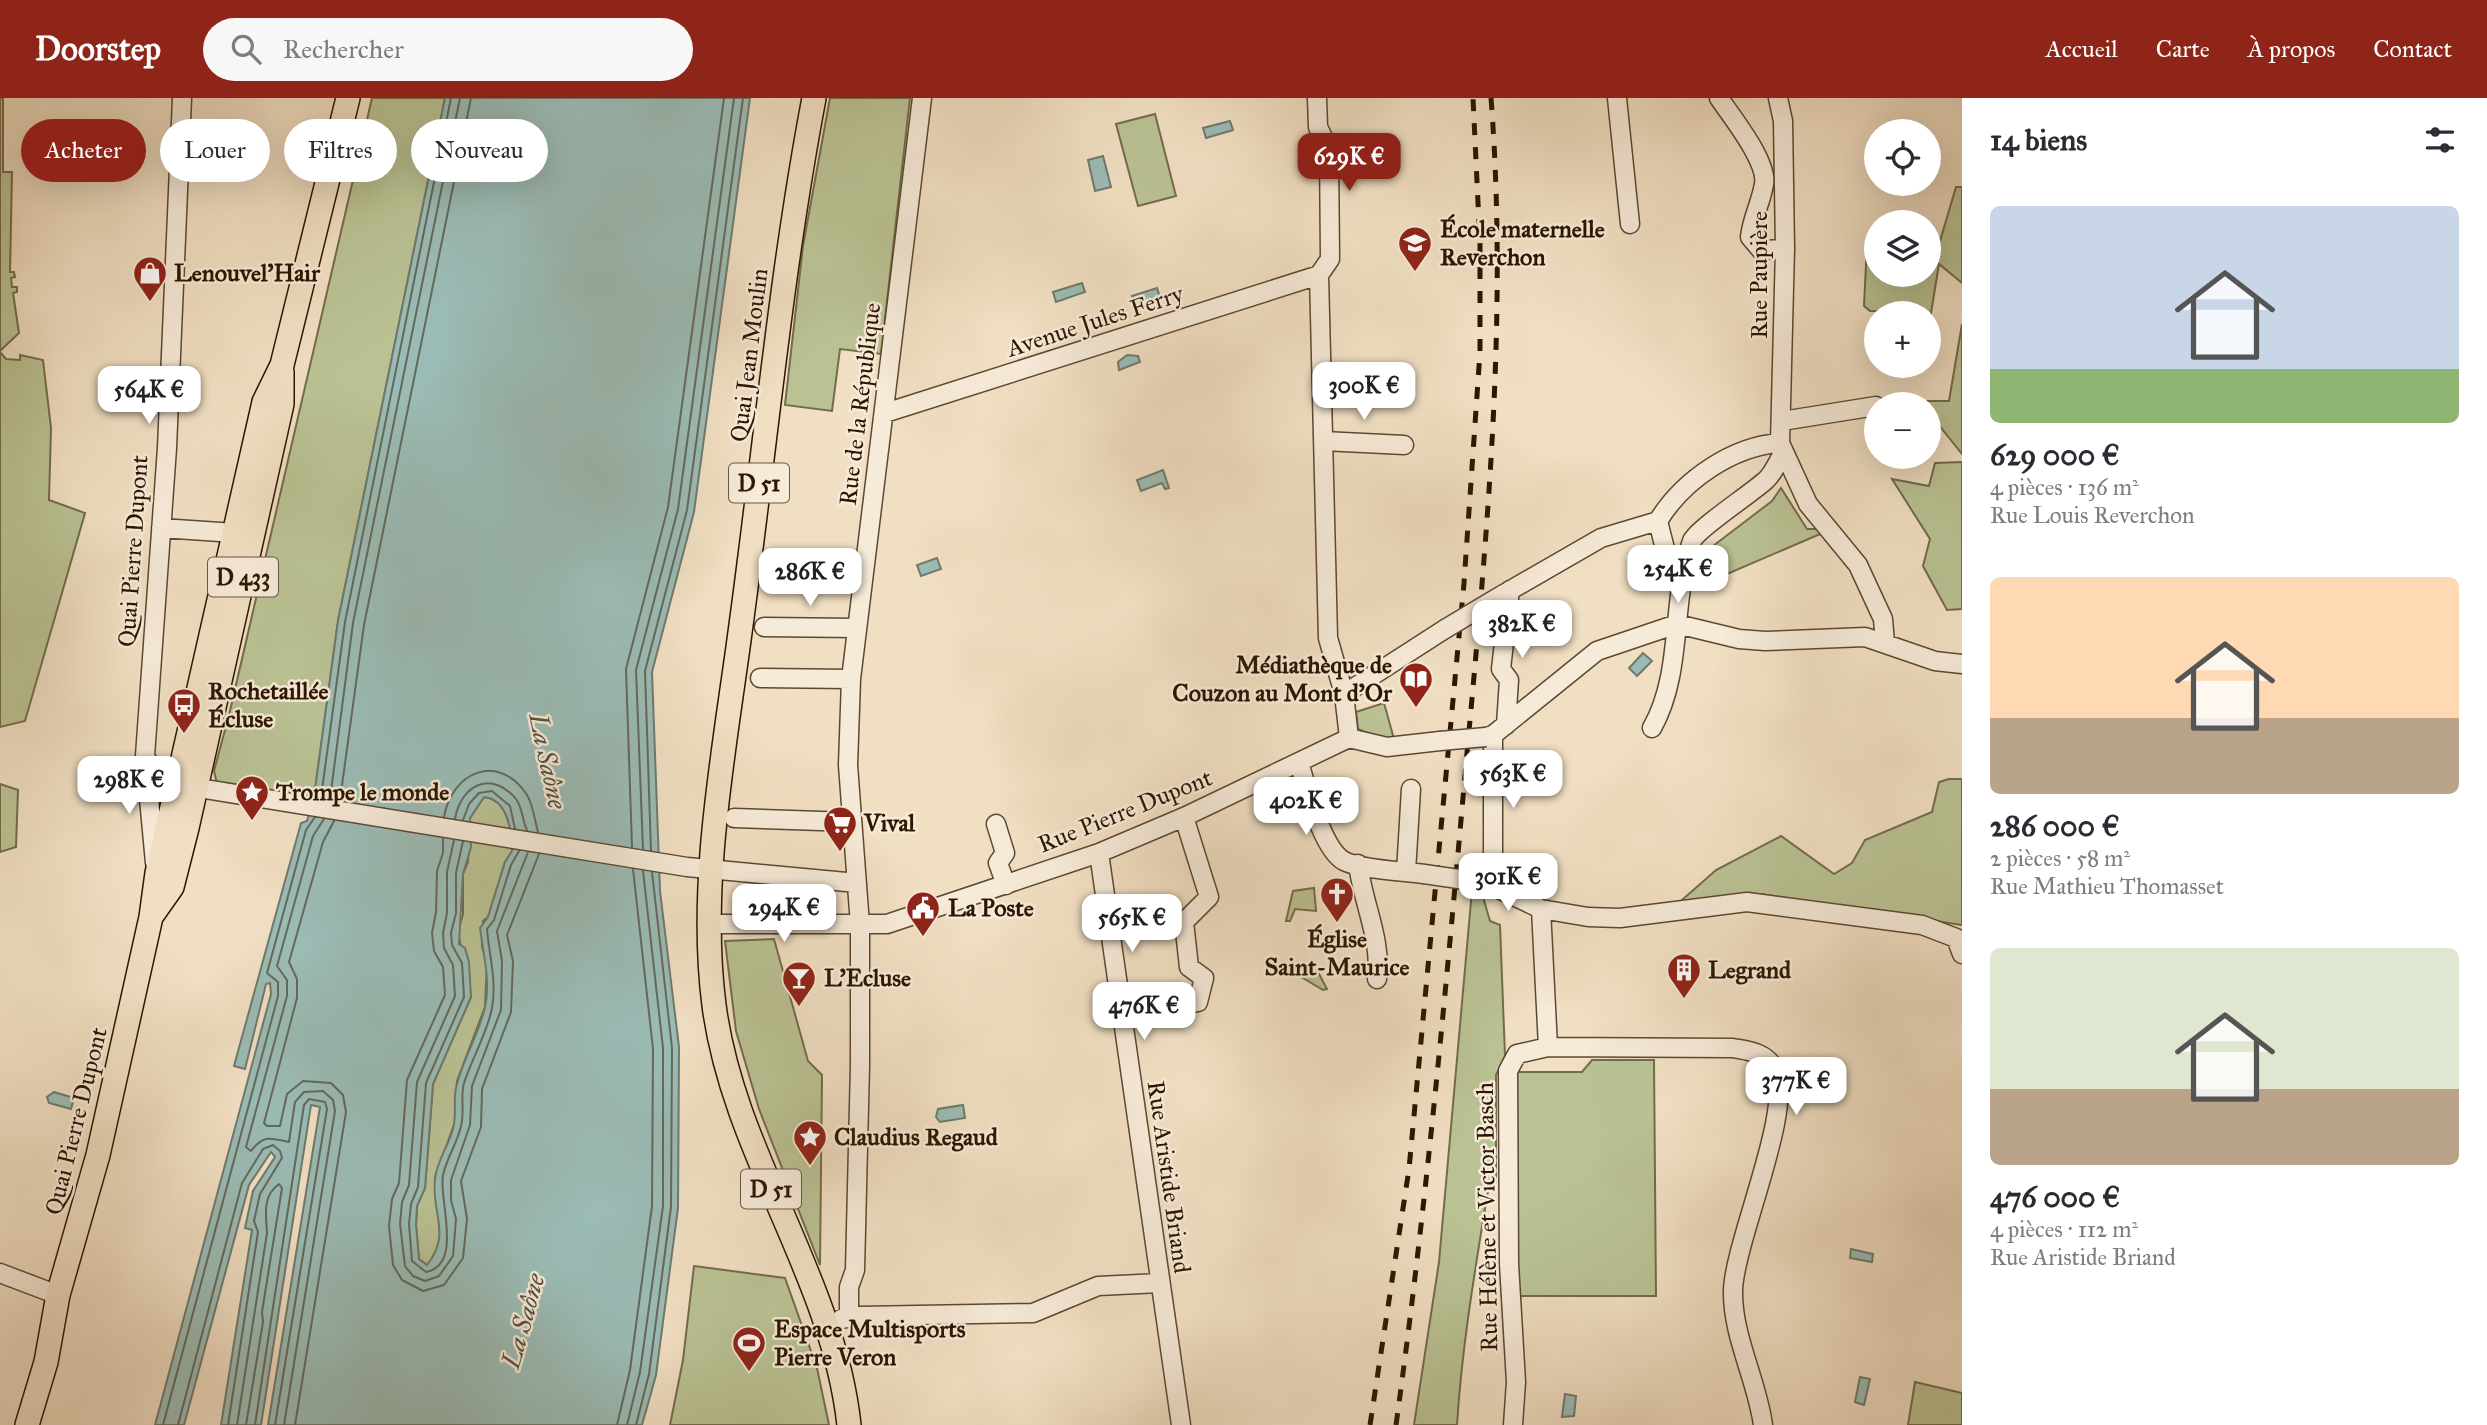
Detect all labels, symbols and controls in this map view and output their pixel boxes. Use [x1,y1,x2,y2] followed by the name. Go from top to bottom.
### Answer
[203,18,693,81] search box
[35,29,161,69] text: Doorstep
[227,30,265,68] icon: search
[283,33,404,65] text: Rechercher
[2046,34,2118,64] text: Accueil
[2156,34,2210,64] text: Carte
[2248,34,2335,64] text: À propos
[2373,34,2452,64] text: Contact
[21,119,146,182] chip: Acheter
[160,119,270,182] chip: Louer
[284,119,397,182] chip: Filtres
[411,119,548,182] chip: Nouveau
[1864,119,1941,469] map controls
[1864,119,1941,196] button: locate
[2421,121,2459,159] icon: filters
[1990,122,2087,158] text: 14 biens
[1292,134,1406,193] pin: 629K €
[1314,142,1384,170] text: 629K €
[1864,210,1941,287] button: layers
[1744,211,1774,339] street label: Rue Paupière
[1440,213,1605,272] place label: École maternelle Reverchon
[1396,224,1434,273] school or university icon: École maternelle Reverchon
[2162,252,2288,378] icon: home
[131,254,169,303] shop icon: Lenouvel'Hair
[174,258,321,288] place label: Lenouvel'Hair
[723,266,775,444] street label: Quai Jean Moulin
[1002,278,1188,364] street label: Avenue Jules Ferry
[833,301,887,507] street label: Rue de la République
[1864,301,1941,378] button: +
[1307,362,1421,422] pin: 300K €
[92,366,206,426] pin: 564K €
[1328,371,1400,399] text: 300K €
[114,375,184,403] text: 564K €
[1864,392,1941,469] button: −
[1990,437,2120,473] text: 629 000 €
[111,454,155,648] street label: Quai Pierre Dupont
[729,464,789,502] road number: D 51
[1990,473,2139,501] text: 4 pièces · 136 m²
[1990,501,2194,529] text: Rue Louis Reverchon
[1621,546,1735,605] pin: 254K €
[753,548,867,608] pin: 286K €
[1643,554,1713,582] text: 254K €
[775,557,845,585] text: 286K €
[208,558,278,597] road number: D 433
[1465,601,1579,660] pin: 382K €
[1488,609,1556,637] text: 382K €
[2162,623,2288,749] icon: home
[1172,650,1393,708] place label: Médiathèque de Couzon au Mont d'Or
[1397,660,1435,709] library icon: Médiathèque de Couzon au Mont d'Or
[208,676,328,734] place label: Rochetaillée Écluse
[165,686,203,735] bus stop icon: Rochetaillée Écluse
[522,709,574,813] water label: La Saône
[1456,750,1570,810] pin: 563K €
[72,756,186,816] pin: 298K €
[1480,759,1546,787] text: 563K €
[1034,762,1217,860] street label: Rue Pierre Dupont
[93,765,165,793] text: 298K €
[233,773,271,822] place icon: Trompe le monde
[275,777,449,807] place label: Trompe le monde
[1249,778,1363,837] pin: 402K €
[1270,786,1342,814] text: 402K €
[821,804,859,853] supermarket icon: Vival
[863,808,916,838] place label: Vival
[1990,808,2120,844] text: 286 000 €
[1990,844,2130,872] text: 2 pièces · 58 m²
[1451,854,1565,913] pin: 301K €
[1475,862,1541,890] text: 301K €
[1990,872,2224,900] text: Rue Mathieu Thomasset
[1318,875,1356,924] church icon: Église Saint-Maurice
[727,884,841,944] pin: 294K €
[904,889,942,938] public building icon: La Poste
[748,893,820,921] text: 294K €
[948,893,1034,923] place label: La Poste
[1075,894,1189,954] pin: 565K €
[1098,903,1166,931] text: 565K €
[1264,923,1410,982] place label: Église Saint-Maurice
[1665,951,1703,1000] building icon: Legrand
[1708,955,1792,985] place label: Legrand
[780,959,818,1008] bar icon: L'Ecluse
[824,963,911,993] place label: L'Ecluse
[1087,982,1201,1042] pin: 476K €
[1108,991,1180,1019] text: 476K €
[2162,994,2288,1120] icon: home
[38,1024,114,1218] street label: Quai Pierre Dupont
[1739,1058,1853,1117] pin: 377K €
[1762,1066,1830,1094] text: 377K €
[1141,1079,1197,1275] street label: Rue Aristide Briand
[1470,1082,1504,1352] street label: Rue Hélène et Victor Basch
[791,1118,829,1167] place icon: Claudius Regaud
[834,1122,999,1152] place label: Claudius Regaud
[741,1170,801,1208] road number: D 51
[1990,1179,2120,1215] text: 476 000 €
[1990,1215,2138,1243] text: 4 pièces · 112 m²
[1990,1243,2176,1271] text: Rue Aristide Briand
[494,1269,552,1373] water label: La Saône
[774,1314,966,1372] place label: Espace Multisports Pierre Veron
[730,1324,768,1373] sports icon: Espace Multisports Pierre Veron

